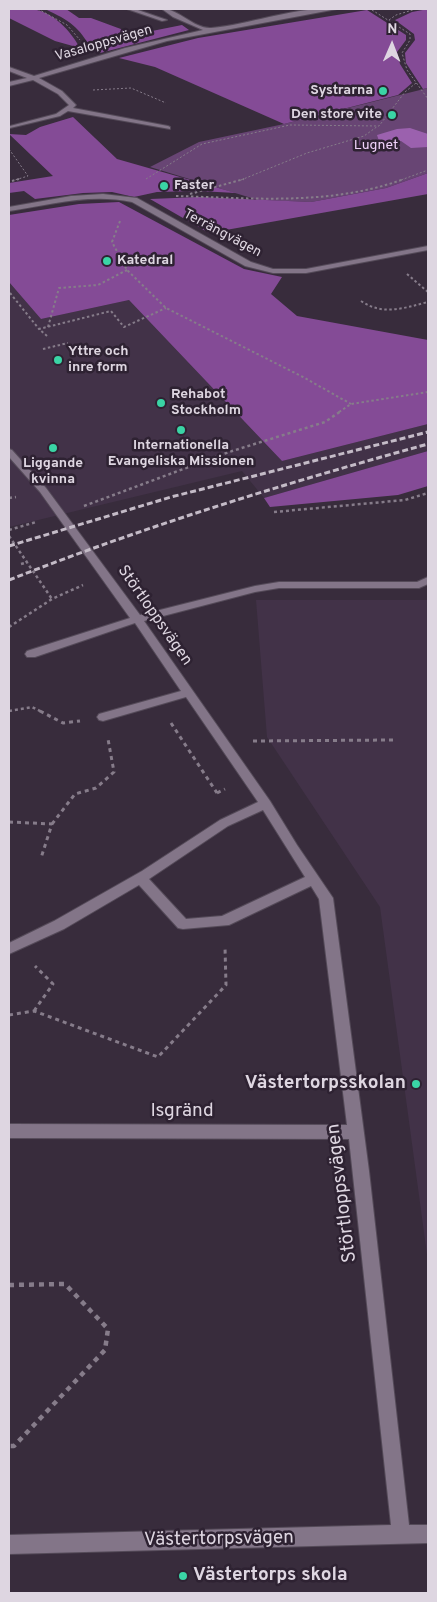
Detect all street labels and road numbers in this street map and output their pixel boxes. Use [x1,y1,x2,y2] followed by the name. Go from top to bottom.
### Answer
[53,22,155,66] street label: Vasaloppsvägen
[180,206,264,262] street label: Terrängvägen
[112,562,196,670] street label: Störtloppsvägen
[150,1101,214,1123] street label: Isgränd
[323,1122,363,1264] street label: Störtloppsvägen
[144,1527,294,1553] street label: Västertorpsvägen

